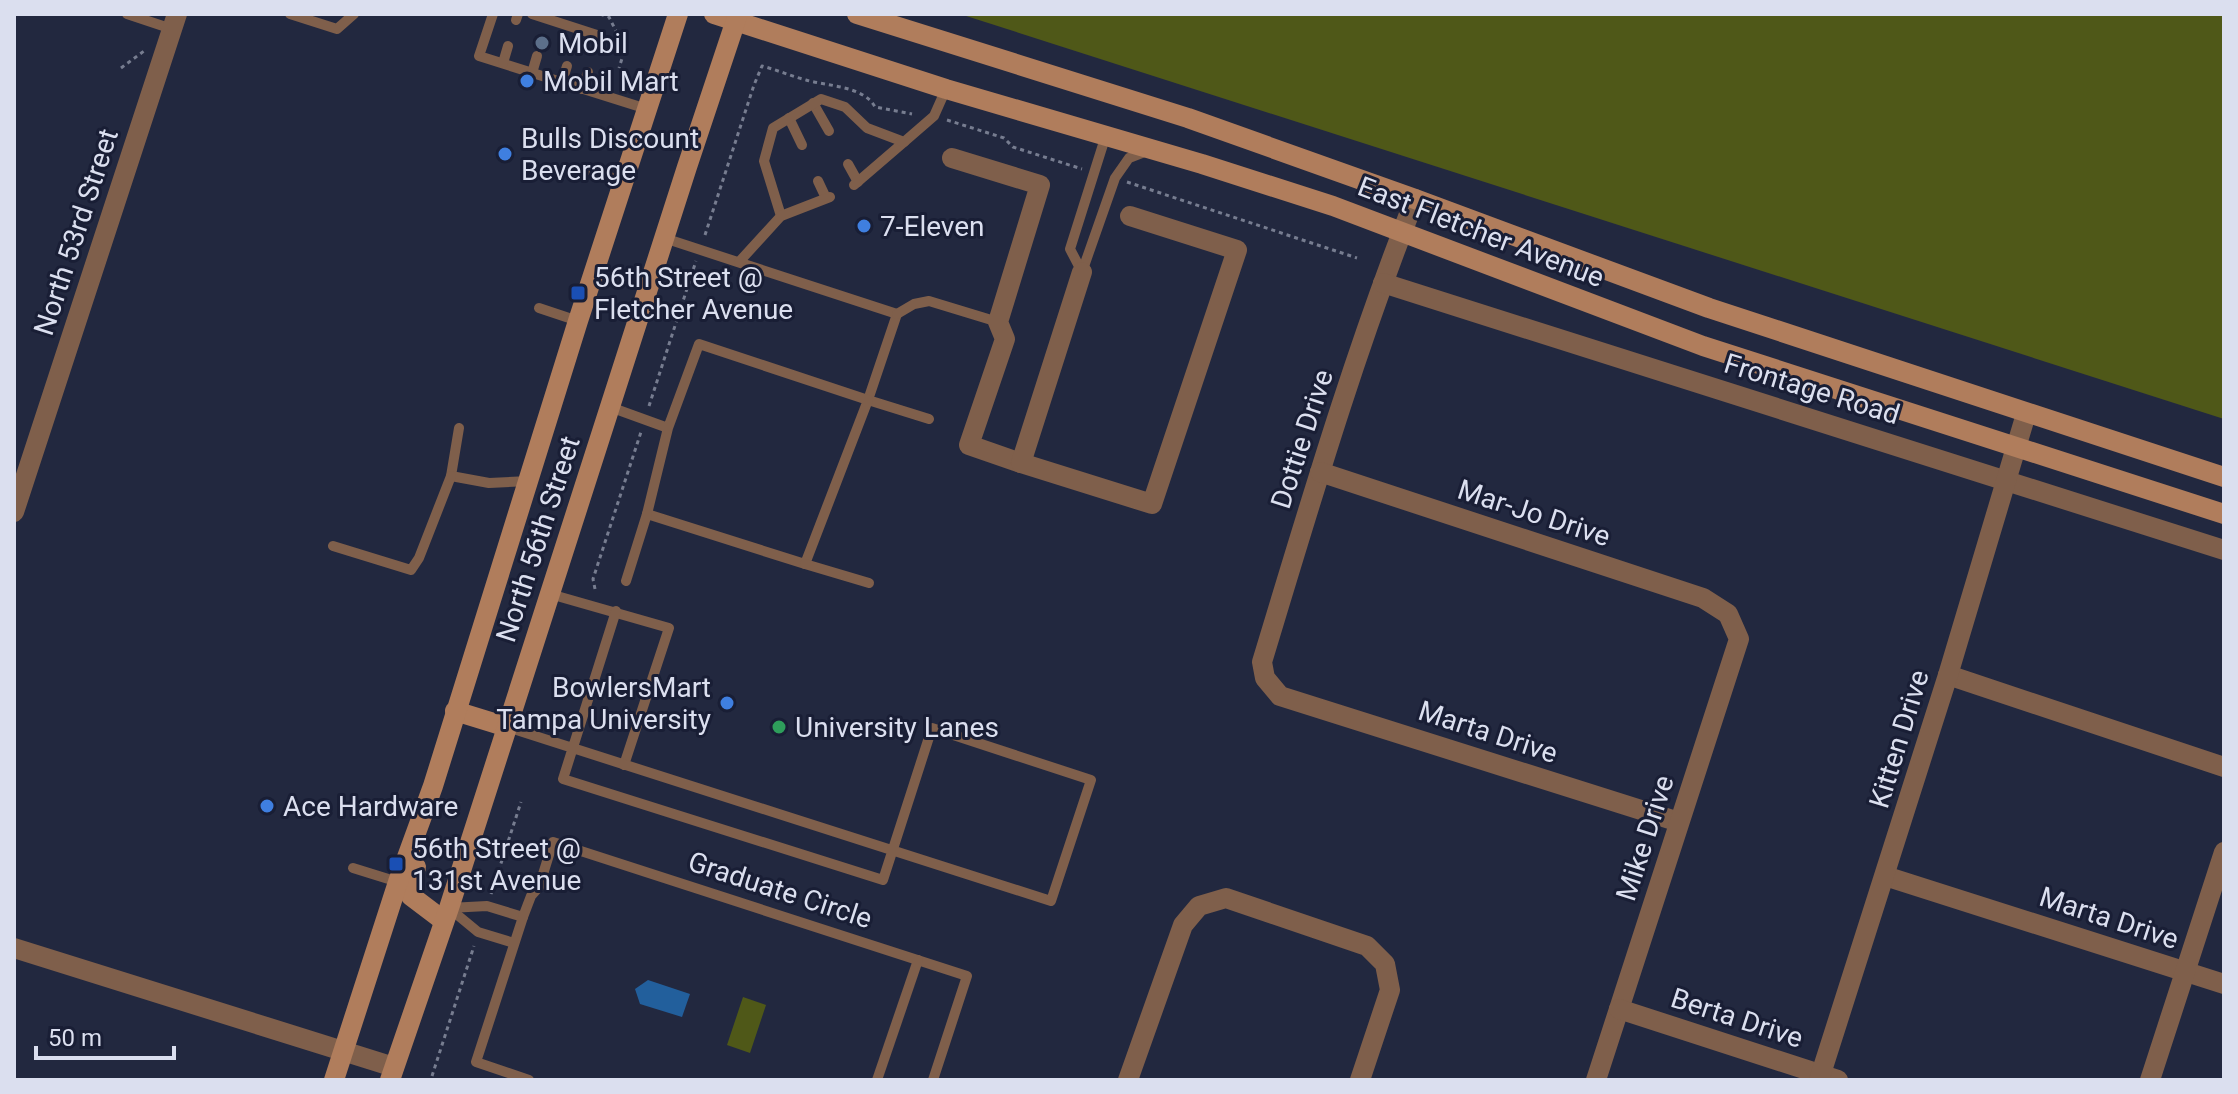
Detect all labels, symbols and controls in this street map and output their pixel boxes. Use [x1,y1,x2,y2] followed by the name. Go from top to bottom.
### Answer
[558,27,628,60] place label: Mobil
[533,34,551,52] marker: Mobil
[543,65,679,98] place label: Mobil Mart
[518,72,536,90] marker: Mobil Mart
[521,122,699,187] place label: Bulls Discount Beverage
[27,125,125,339] street label: North 53rd Street
[496,145,514,163] marker: Bulls Discount Beverage
[1353,170,1609,294] street label: East Fletcher Avenue
[880,210,985,243] place label: 7-Eleven
[855,217,873,235] marker: 7-Eleven
[594,261,793,326] place label: 56th Street @ Fletcher Avenue
[569,284,587,302] marker: 56th Street @ Fletcher Avenue
[1720,347,1904,431] street label: Frontage Road
[1264,365,1340,513] street label: Dottie Drive
[489,432,587,646] street label: North 56th Street
[1454,473,1614,553] street label: Mar-Jo Drive
[1862,666,1936,812] street label: Kitten Drive
[496,671,711,736] place label: BowlersMart Tampa University
[718,694,736,712] marker: BowlersMart Tampa University
[1414,694,1562,770] street label: Marta Drive
[795,711,999,744] place label: University Lanes
[770,718,788,736] marker: University Lanes
[1609,771,1681,905] street label: Mike Drive
[283,790,458,823] place label: Ace Hardware
[258,797,276,815] marker: Ace Hardware
[412,832,581,897] place label: 56th Street @ 131st Avenue
[684,845,876,935] street label: Graduate Circle
[387,855,405,873] marker: 56th Street @ 131st Avenue
[2035,880,2183,956] street label: Marta Drive
[1667,981,1807,1055] street label: Berta Drive
[36,1010,174,1060] scale bar
[48,1024,102,1052] text: 50 m

